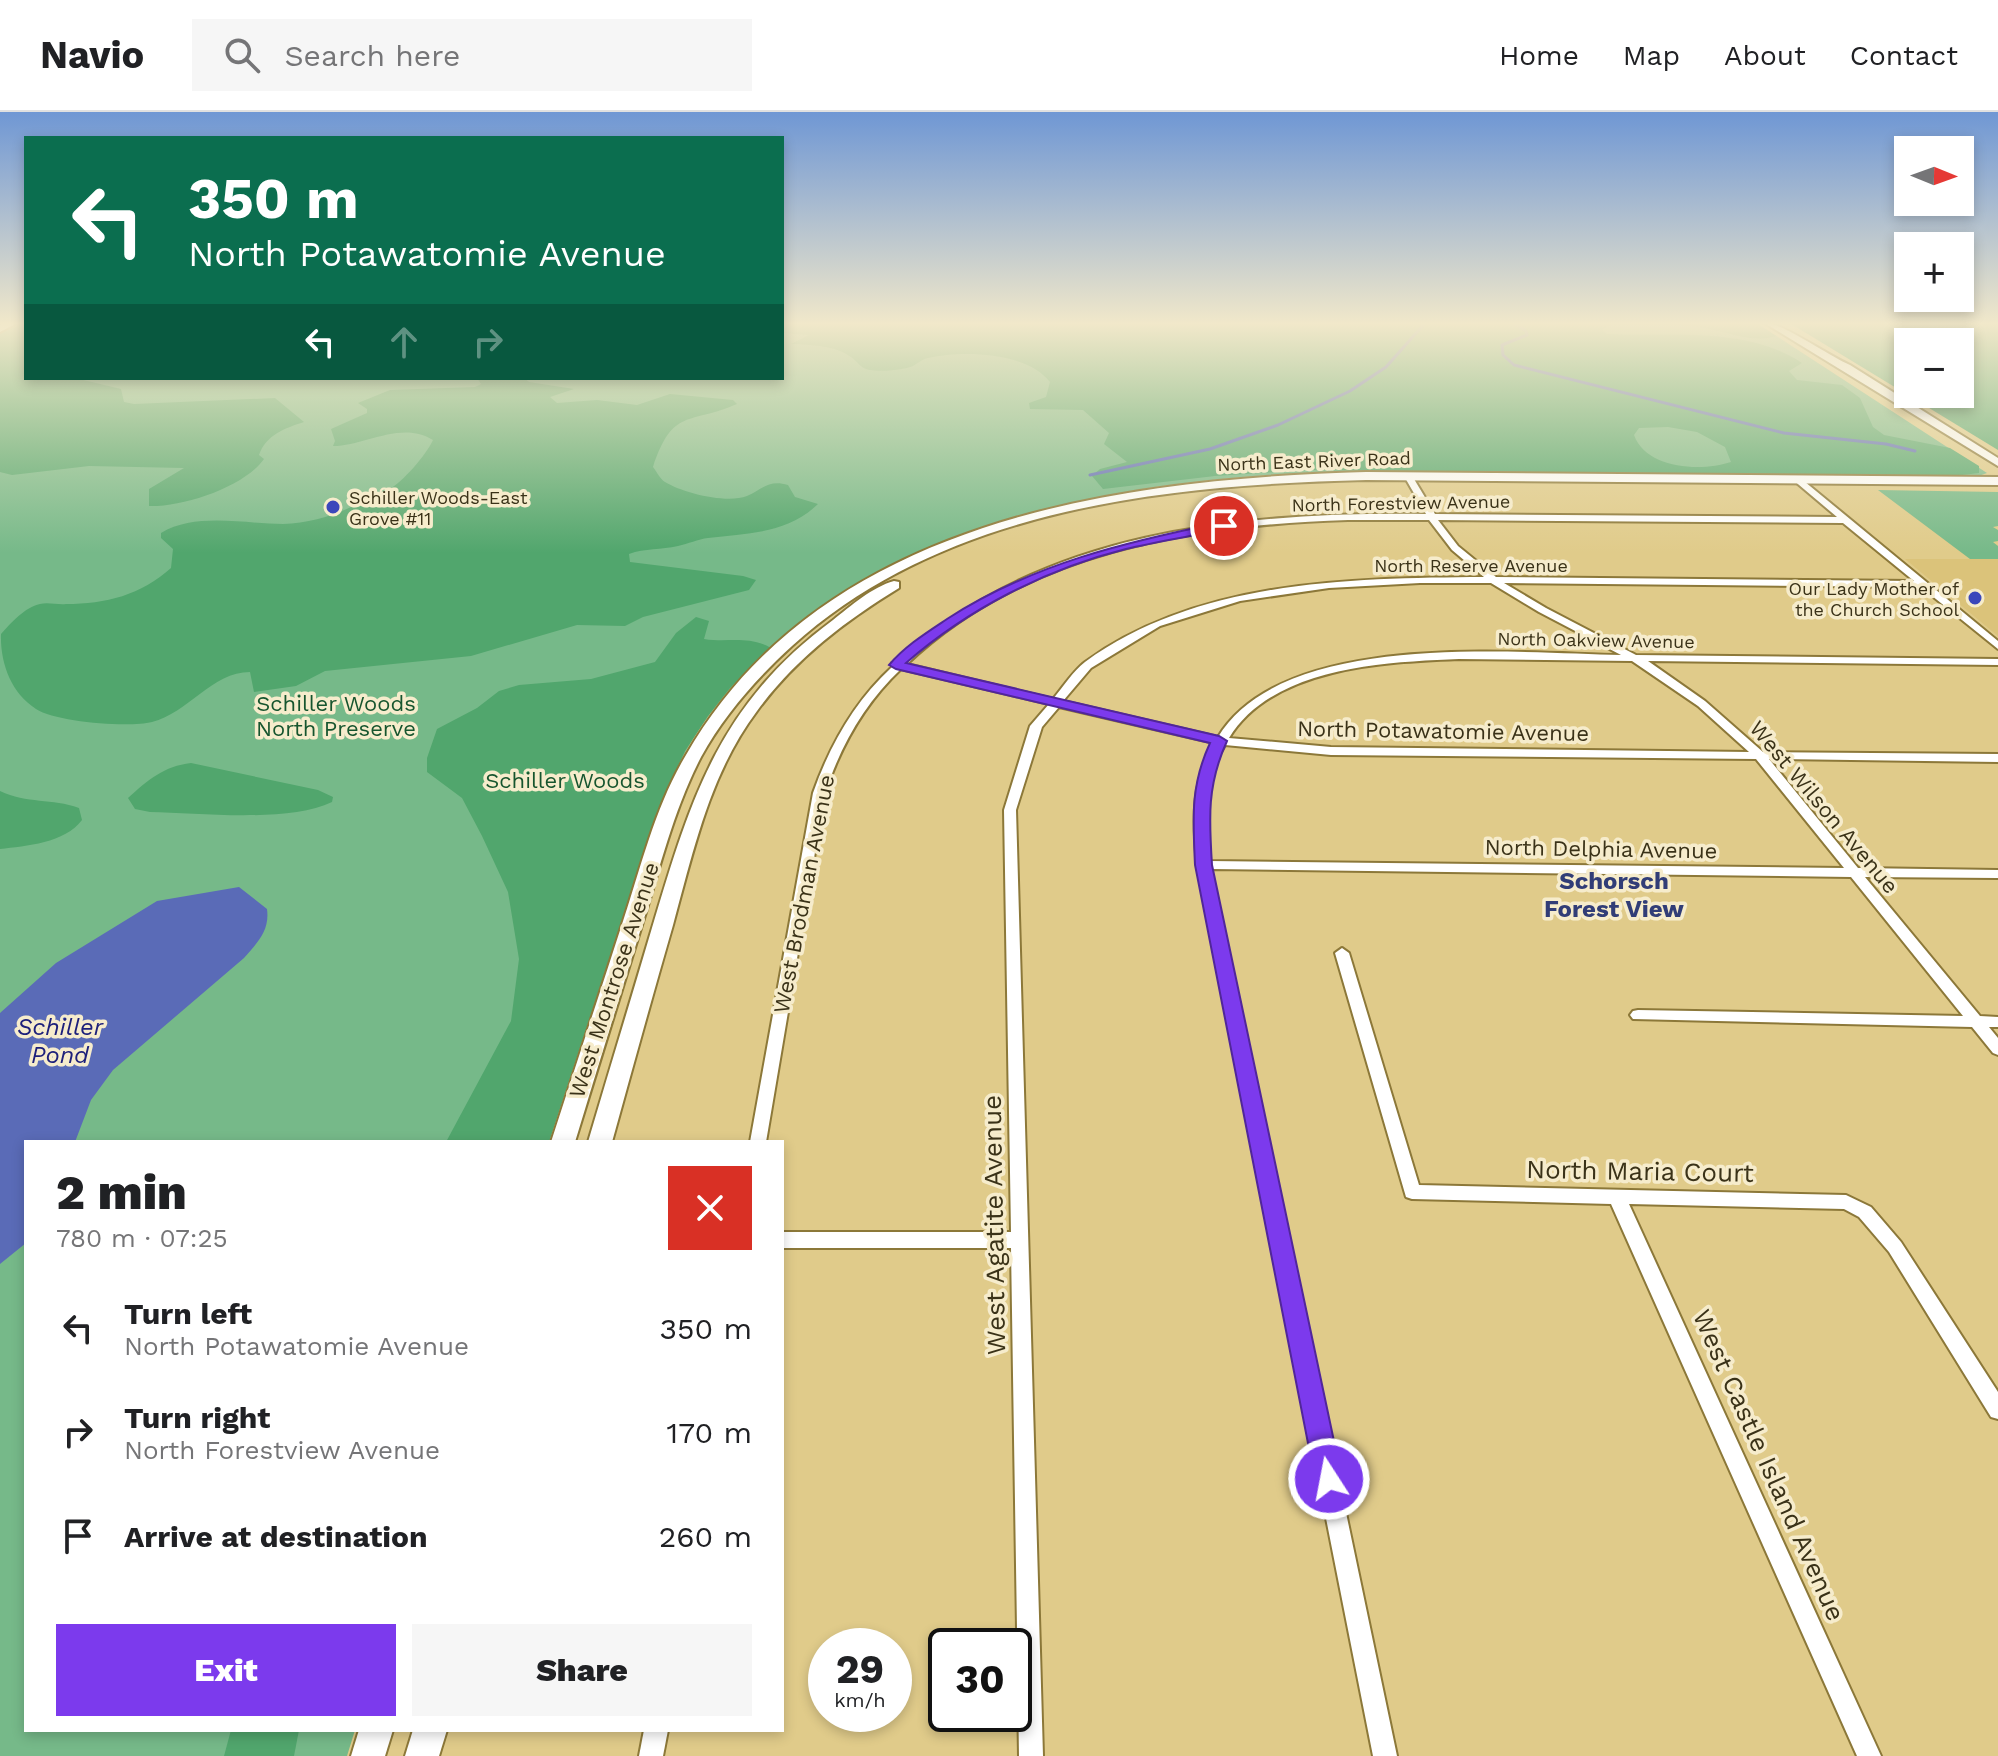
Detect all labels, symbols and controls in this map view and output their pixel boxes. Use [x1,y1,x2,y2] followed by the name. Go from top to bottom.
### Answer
[192,19,752,91] search box
[40,33,144,77] text: Navio
[220,33,264,77] icon: search
[284,38,460,73] text: Search here
[1499,39,1579,72] text: Home
[1623,39,1680,72] text: Map
[1724,39,1806,72] text: About
[1850,39,1958,72] text: Contact
[1894,136,1974,216] north arrow
[1894,136,1974,408] map controls
[188,166,359,232] text: 350 m
[56,168,160,272] icon: left
[1894,232,1974,312] button: +
[188,233,666,275] text: North Potawatomie Avenue
[298,320,342,364] icon: left
[382,320,426,364] icon: ahead
[466,320,510,364] icon: right
[1894,328,1974,408] button: −
[1217,447,1411,475] street label: North East River Road
[349,487,528,529] place label: Schiller Woods-East Grove #11
[1291,491,1511,515] street label: North Forestview Avenue
[1190,492,1258,560] pin
[324,498,342,516] marker: Schiller Woods-East Grove #11
[1202,504,1246,548] icon: arrive
[1374,555,1568,576] street label: North Reserve Avenue
[1788,578,1959,620] place label: Our Lady Mother of the Church School
[1966,589,1984,607] marker: Our Lady Mother of the Church School
[1497,628,1695,652] street label: North Oakview Avenue
[256,691,416,741] park label: Schiller Woods North Preserve
[1297,716,1589,746] street label: North Potawatomie Avenue
[1745,716,1903,898] street label: West Wilson Avenue
[485,768,645,793] park label: Schiller Woods
[769,772,839,1016] street label: West Brodman Avenue
[1484,834,1718,864] street label: North Delphia Avenue
[564,859,664,1101] street label: West Montrose Avenue
[1544,867,1684,923] district label: Schorsch Forest View
[17,1013,105,1069] water label: Schiller Pond
[977,1095,1011,1355] street label: West Agatite Avenue
[1526,1154,1754,1188] street label: North Maria Court
[56,1164,187,1221] text: 2 min
[668,1166,752,1250] button: close
[56,1223,228,1253] text: 780 m · 07:25
[124,1296,252,1331] text: Turn left
[1687,1305,1851,1625] street label: West Castle Island Avenue
[56,1306,100,1350] icon: left
[660,1311,752,1346] text: 350 m
[124,1331,469,1361] text: North Potawatomie Avenue
[124,1400,270,1435] text: Turn right
[56,1410,100,1454] icon: right
[667,1415,752,1450] text: 170 m
[124,1435,440,1465] text: North Forestview Avenue
[1287,1437,1371,1521] position arrow
[56,1514,100,1558] icon: arrive
[124,1519,428,1554] text: Arrive at destination
[659,1519,752,1554] text: 260 m
[56,1624,396,1716] button: Exit
[412,1624,752,1716] button: Share
[928,1628,1032,1732] speed limit sign: 30
[836,1646,884,1693] text: 29
[834,1688,886,1712] text: km/h

